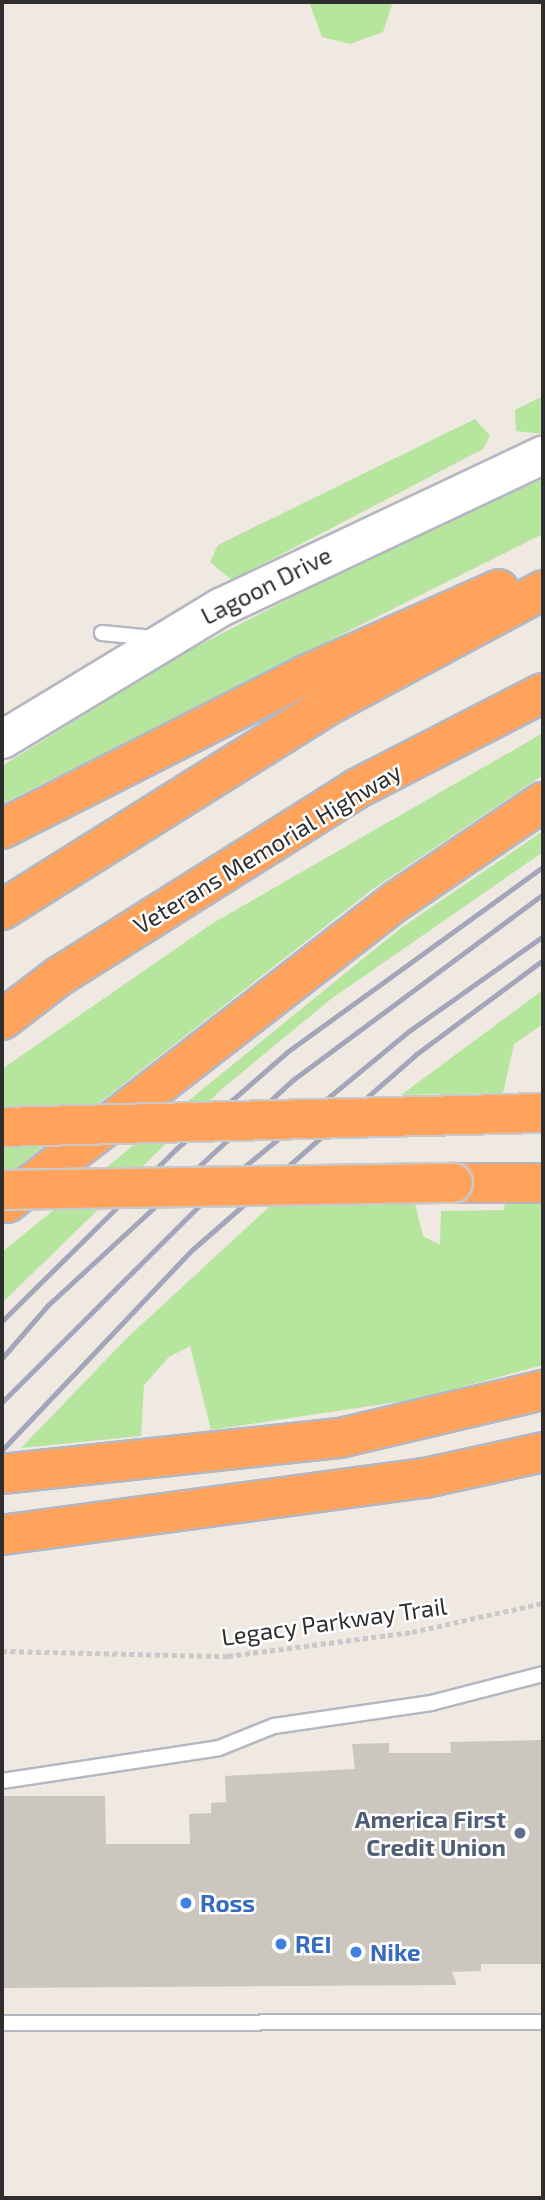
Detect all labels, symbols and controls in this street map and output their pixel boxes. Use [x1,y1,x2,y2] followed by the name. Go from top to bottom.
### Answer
[196,540,336,630] street label: Lagoon Drive
[128,756,406,940] street label: Veterans Memorial Highway
[219,1591,449,1651] street label: Legacy Parkway Trail
[355,1805,506,1861] place label: America First Credit Union
[512,1825,528,1841] marker: America First Credit Union
[200,1889,255,1917] place label: Ross
[178,1895,194,1911] marker: Ross
[295,1930,331,1958] place label: REI
[273,1936,289,1952] marker: REI
[370,1938,420,1966] place label: Nike
[348,1944,364,1960] marker: Nike

